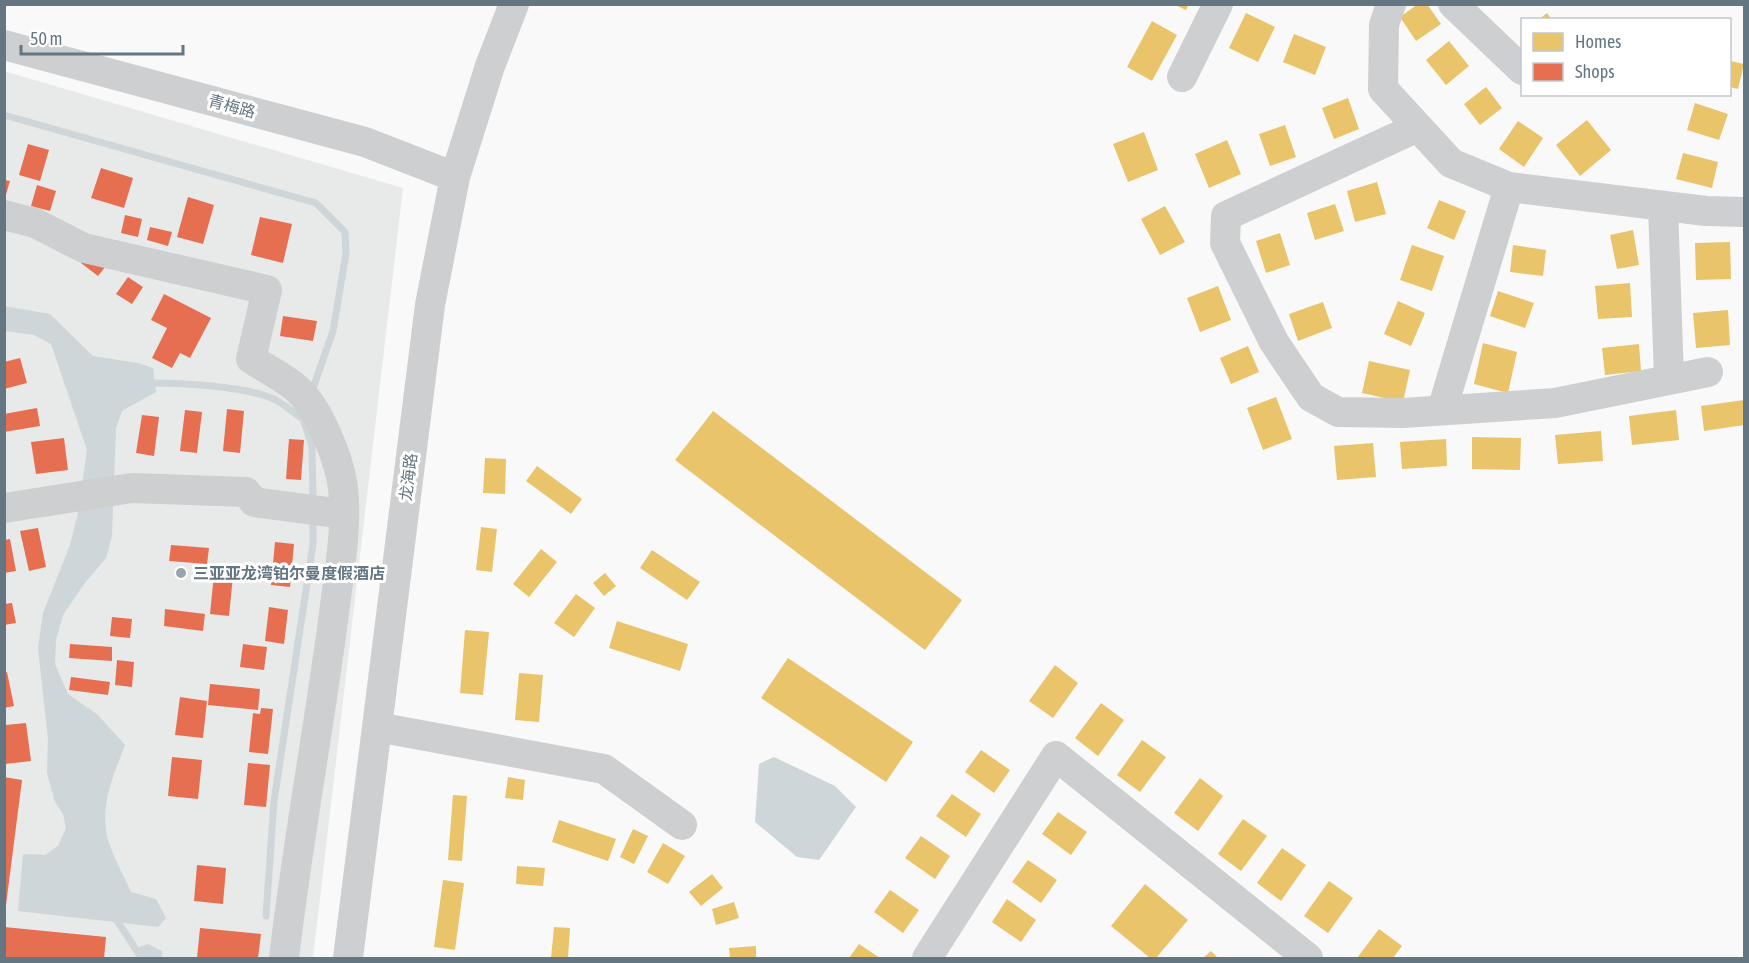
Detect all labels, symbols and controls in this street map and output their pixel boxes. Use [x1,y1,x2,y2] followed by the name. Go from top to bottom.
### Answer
[21,18,183,56] scale bar
[1521,18,1731,96] legend
[30,28,62,49] text: 50 m
[1575,31,1621,52] text: Homes
[1575,61,1615,82] text: Shops
[206,91,258,121] street label: 青梅路
[396,452,420,502] street label: 龙海路
[193,564,385,582] place label: 三亚亚龙湾铂尔曼度假酒店
[174,566,188,580] marker: 三亚亚龙湾铂尔曼度假酒店

